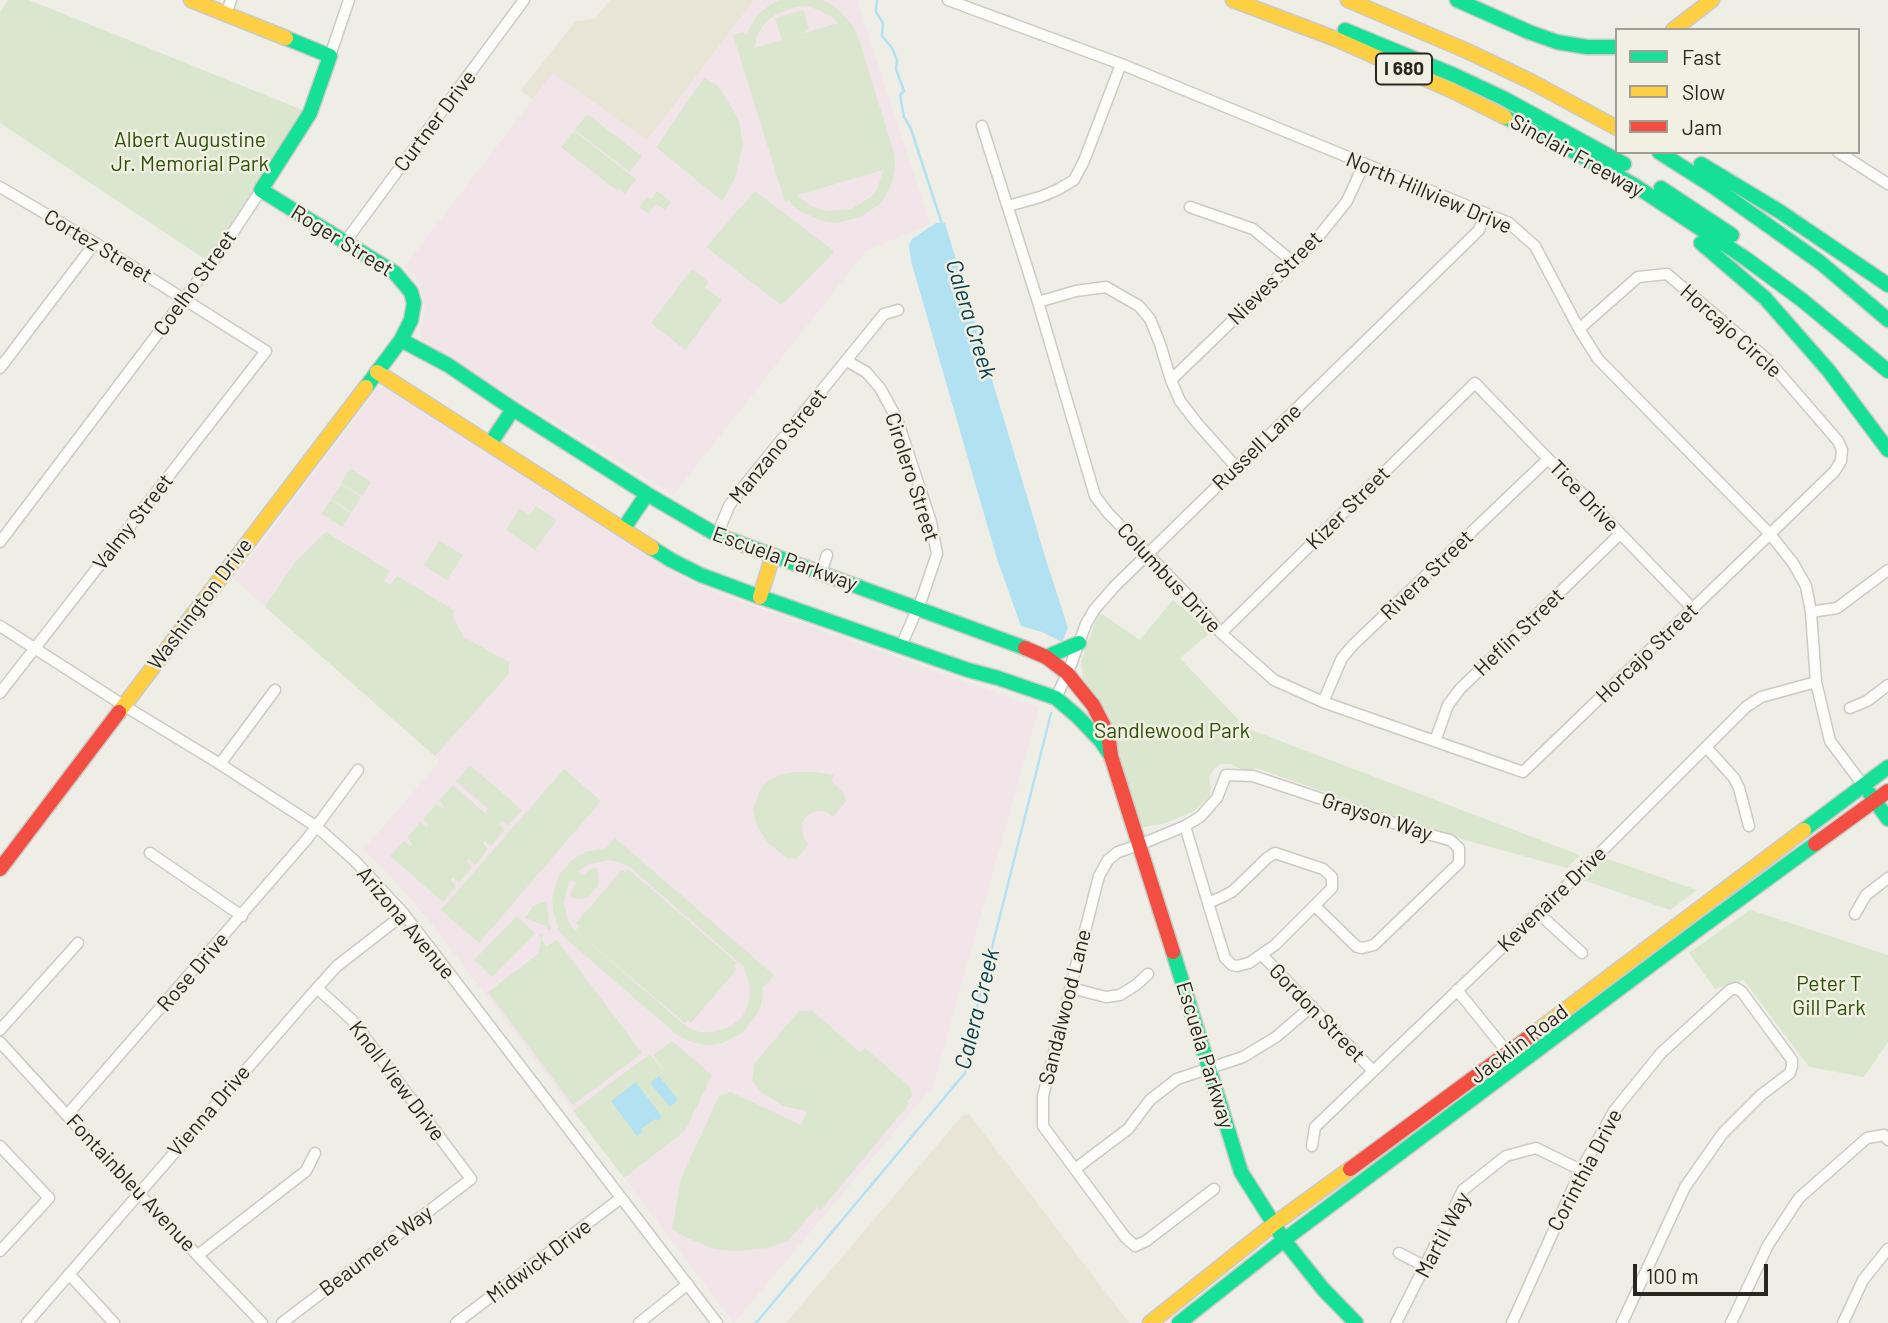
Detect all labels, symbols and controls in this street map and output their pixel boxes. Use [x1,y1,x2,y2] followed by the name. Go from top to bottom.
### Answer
[1615,28,1860,154] legend
[1682,44,1722,69] text: Fast
[1376,54,1432,85] road number: I 680
[389,65,481,177] street label: Curtner Drive
[1682,79,1725,104] text: Slow
[1506,109,1648,203] street label: Sinclair Freeway
[1682,114,1722,139] text: Jam
[111,127,269,177] park label: Albert Augustine Jr. Memorial Park
[1342,147,1516,239] street label: North Hillview Drive
[286,200,398,282] street label: Roger Street
[39,204,157,288] street label: Cortez Street
[148,225,242,341] street label: Coelho Street
[1223,226,1327,330] street label: Nieves Street
[940,256,1002,382] water label: Calera Creek
[1675,279,1787,383] street label: Horcajo Circle
[724,383,832,509] street label: Manzano Street
[1207,398,1307,496] street label: Russell Lane
[879,410,945,544] street label: Cirolero Street
[1544,455,1624,537] street label: Tice Drive
[1301,461,1395,555] street label: Kizer Street
[88,469,178,575] street label: Valmy Street
[1112,518,1226,638] street label: Columbus Drive
[709,521,861,597] street label: Escuela Parkway
[1375,525,1479,625] street label: Rivera Street
[142,533,258,675] street label: Washington Drive
[1469,583,1569,681] street label: Heflin Street
[1591,598,1703,708] street label: Horcajo Street
[1094,718,1250,744] park label: Sandlewood Park
[1318,787,1436,847] street label: Grayson Way
[1492,841,1612,957] street label: Kevenaire Drive
[352,861,460,985] street label: Arizona Avenue
[152,927,234,1017] street label: Rose Drive
[1033,927,1097,1087] street label: Sandalwood Lane
[949,946,1005,1072] water label: Calera Creek
[1264,958,1370,1068] street label: Gordon Street
[1792,971,1866,1021] park label: Peter T Gill Park
[1171,978,1239,1132] street label: Escuela Parkway
[1465,999,1573,1089] street label: Jacklin Road
[344,1016,450,1146] street label: Knoll View Drive
[162,1060,256,1162] street label: Vienna Drive
[1542,1105,1628,1235] street label: Corinthia Drive
[61,1109,201,1257] street label: Fontainbleu Avenue
[1410,1188,1476,1282] street label: Martil Way
[314,1200,438,1302] street label: Beaumere Way
[482,1213,596,1309] street label: Midwick Drive
[1636,1250,1771,1294] scale bar
[1646,1263,1699,1288] text: 100 m

